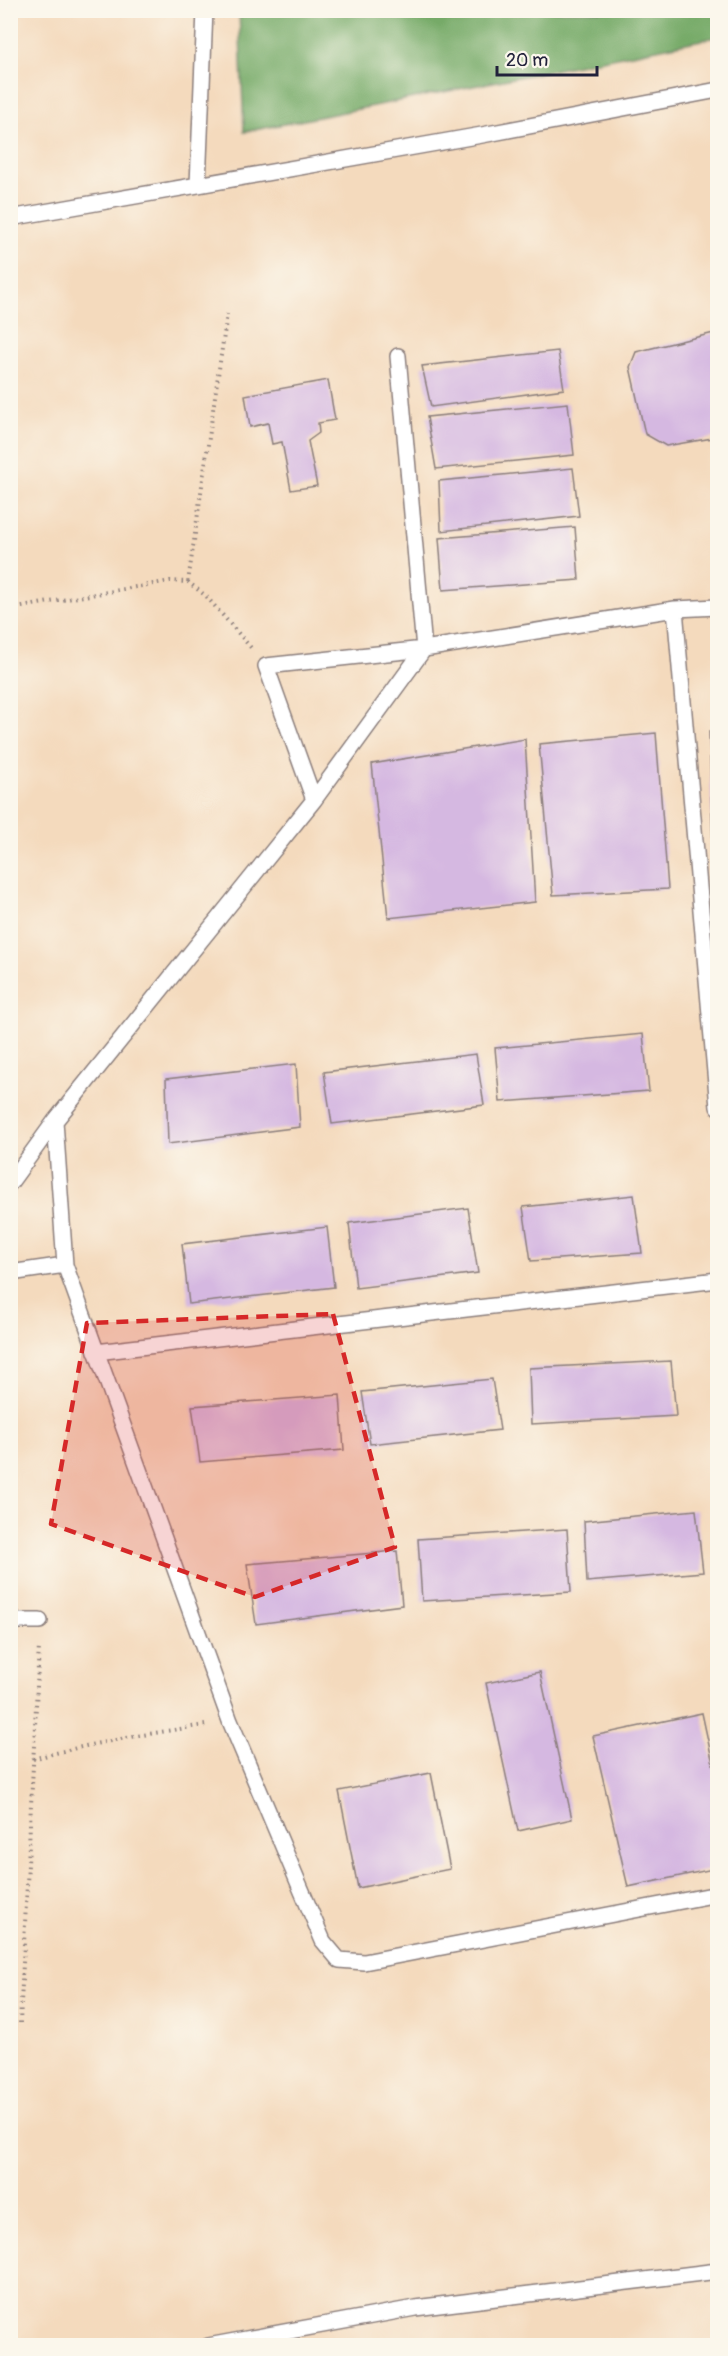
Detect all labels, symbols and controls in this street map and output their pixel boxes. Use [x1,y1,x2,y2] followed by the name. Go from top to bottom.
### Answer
[497,39,598,77] scale bar
[506,49,548,72] text: 20 m

